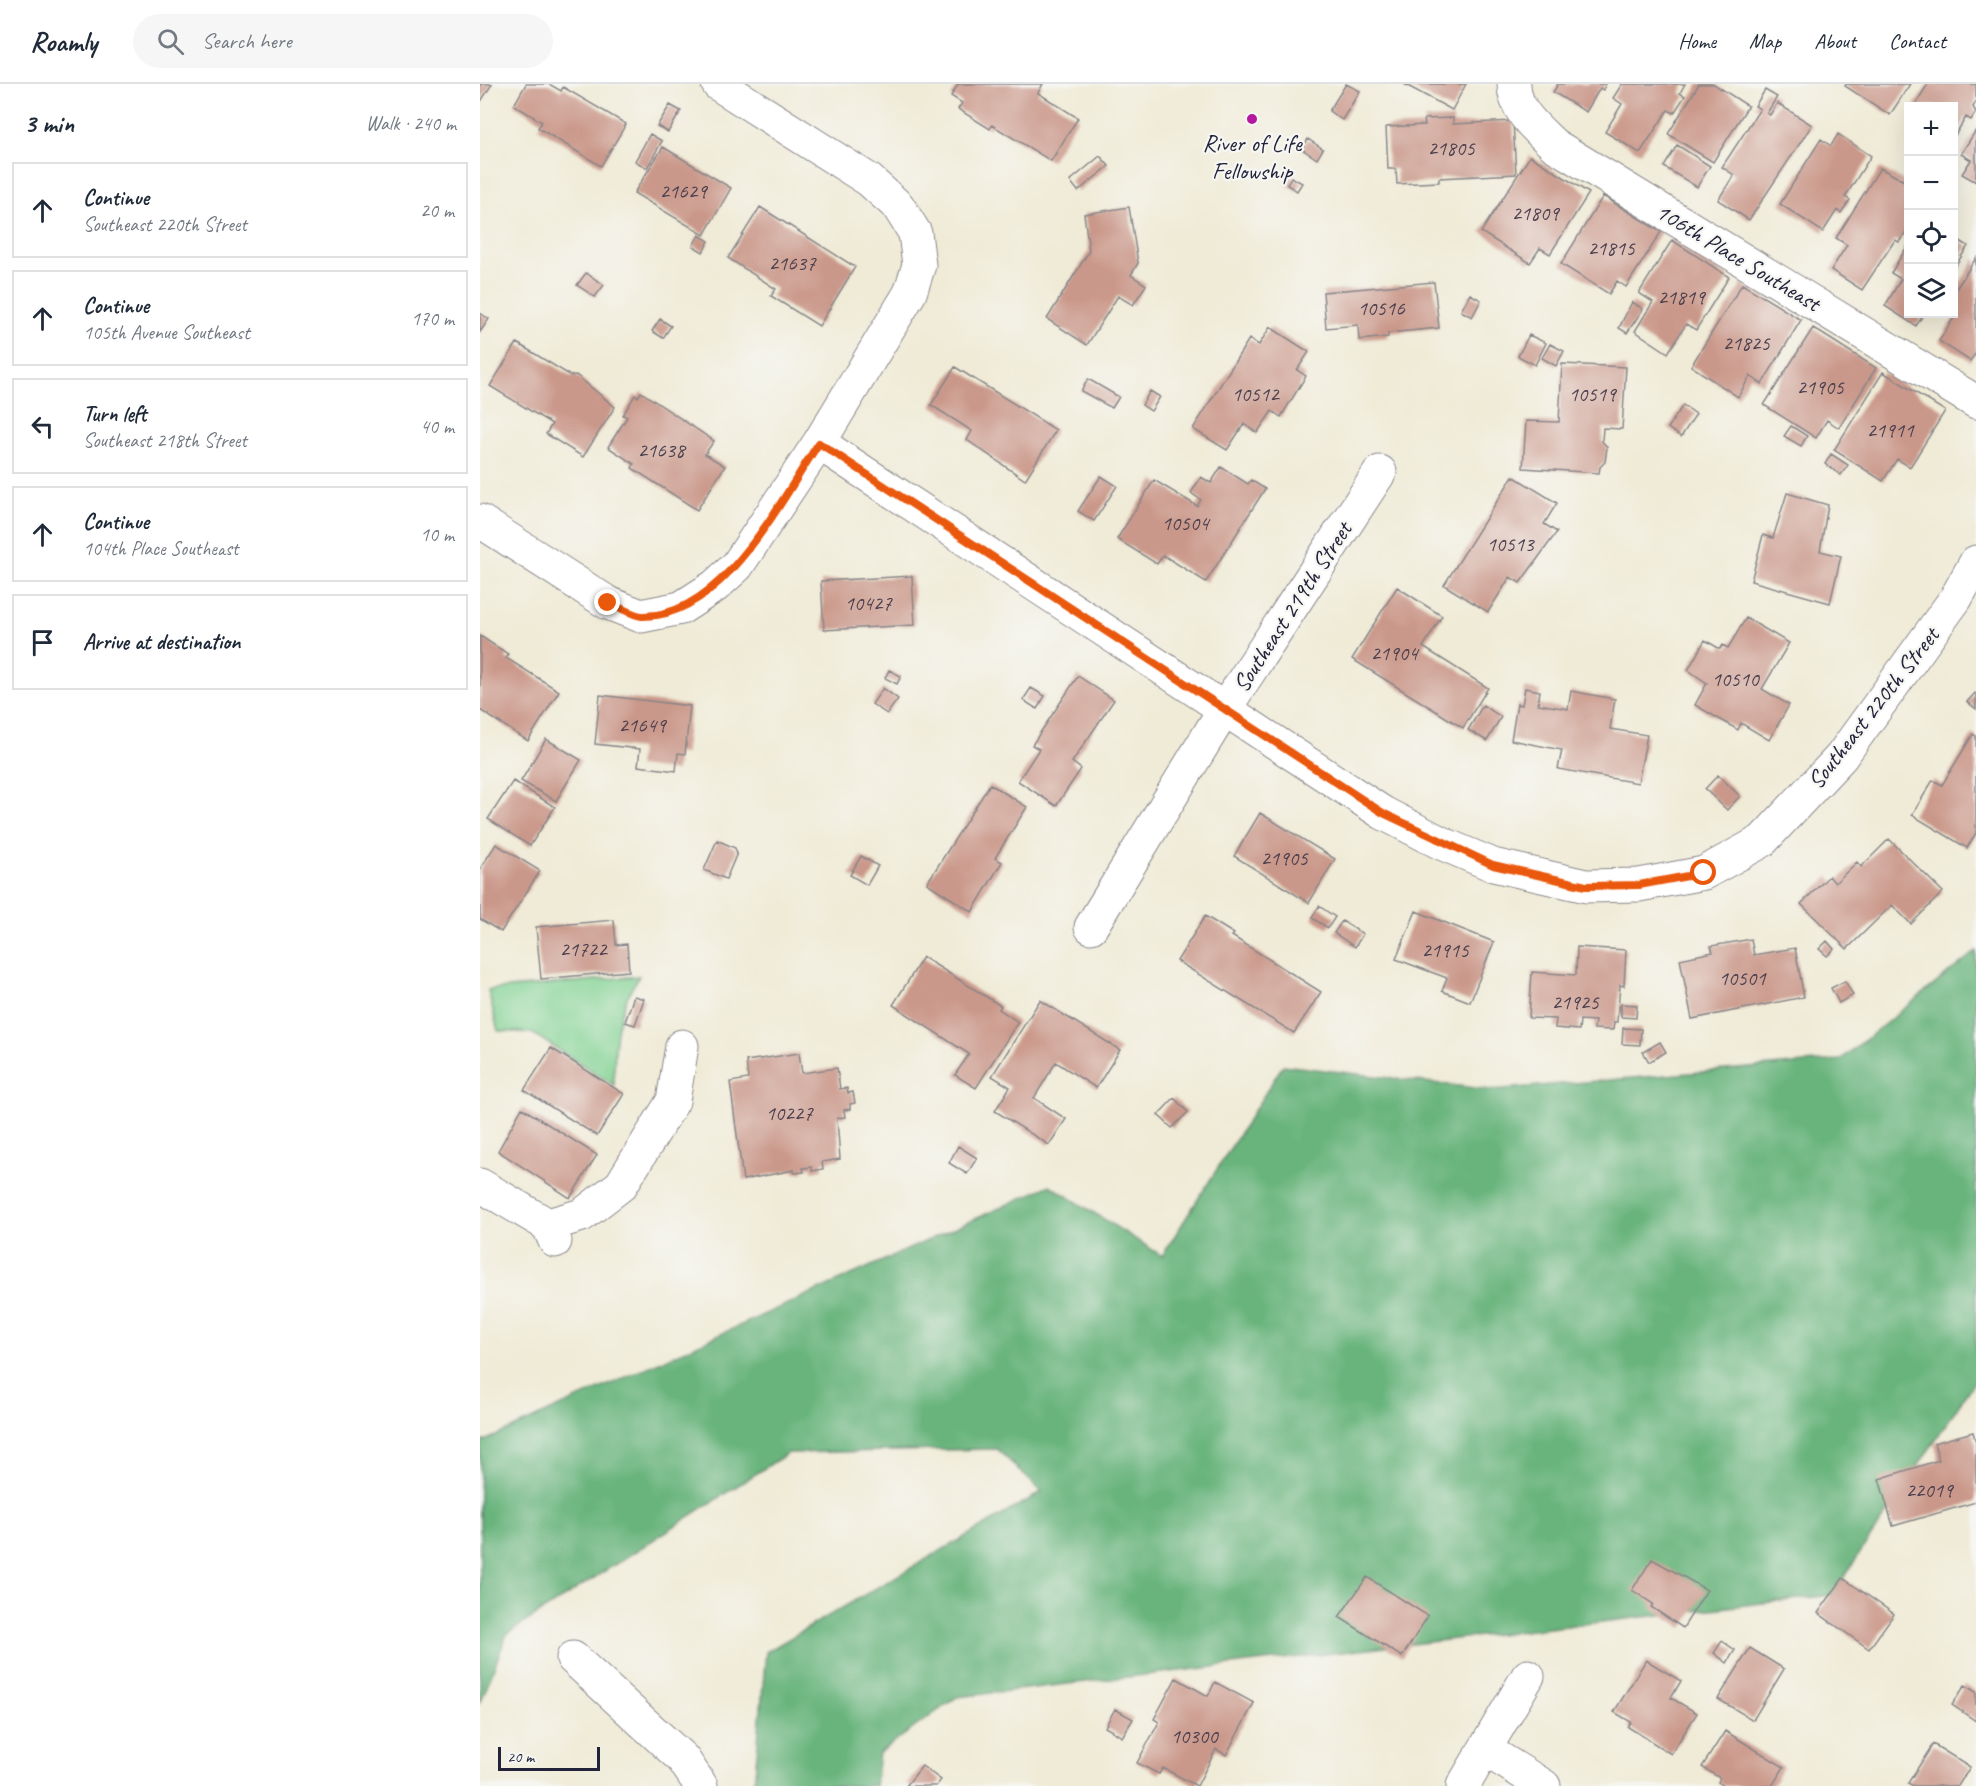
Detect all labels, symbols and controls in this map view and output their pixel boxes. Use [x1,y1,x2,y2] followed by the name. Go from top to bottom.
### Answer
[133,14,553,68] search box
[30,24,97,59] text: Roamly
[154,25,187,58] icon: search
[202,27,292,55] text: Search here
[1678,28,1716,54] text: Home
[1749,28,1781,54] text: Map
[1814,28,1856,54] text: About
[1889,28,1946,54] text: Contact
[1904,102,1958,318] map controls
[1904,102,1958,156] button: +
[24,107,74,140] text: 3 min
[366,111,456,136] text: Walk · 240 m
[1245,112,1259,126] marker: River of Life Fellowship
[1202,128,1304,186] place label: River of Life Fellowship
[1427,135,1476,161] house number: 21805
[1904,156,1958,210] button: −
[659,178,708,204] house number: 21629
[83,184,149,212] text: Continue
[26,194,59,227] icon: ahead
[1650,196,1827,319] street label: 106th Place Southeast
[420,198,454,223] text: 20 m
[1511,200,1560,226] house number: 21809
[1904,210,1958,264] button: locate
[83,212,247,237] text: Southeast 220th Street
[1587,235,1636,261] house number: 21815
[768,250,817,276] house number: 21637
[1904,264,1958,318] button: layers
[1657,284,1706,310] house number: 21819
[83,292,149,320] text: Continue
[1357,295,1405,321] house number: 10516
[26,302,59,335] icon: ahead
[411,306,454,331] text: 170 m
[83,320,250,345] text: 105th Avenue Southeast
[1722,330,1771,356] house number: 21825
[1796,374,1845,400] house number: 21905
[1231,381,1280,407] house number: 10512
[1568,381,1617,407] house number: 10519
[83,400,147,428] text: Turn left
[26,410,59,443] icon: left
[420,414,454,439] text: 40 m
[1866,417,1915,443] house number: 21911
[83,428,247,453] text: Southeast 218th Street
[637,437,687,463] house number: 21638
[83,508,149,536] text: Continue
[1161,510,1211,536] house number: 10504
[1226,515,1359,698] street label: Southeast 219th Street
[26,518,59,551] icon: ahead
[420,522,454,547] text: 10 m
[1486,531,1535,557] house number: 10513
[83,536,238,561] text: 104th Place Southeast
[594,589,620,615] route end
[844,590,893,616] house number: 10427
[1801,620,1947,795] street label: Southeast 220th Street
[26,626,59,659] icon: arrive
[83,628,240,656] text: Arrive at destination
[1370,640,1420,666] house number: 21904
[1711,666,1760,692] house number: 10510
[618,712,667,738] house number: 21649
[1260,845,1309,871] house number: 21905
[1690,859,1716,885] route start
[559,936,608,962] house number: 21722
[1421,937,1470,963] house number: 21915
[1718,965,1767,991] house number: 10501
[1551,989,1600,1015] house number: 21925
[765,1100,814,1126] house number: 10227
[1905,1477,1954,1503] house number: 22019
[1170,1723,1219,1749] house number: 10300
[498,1744,600,1772] scale bar
[507,1747,534,1767] text: 20 m

